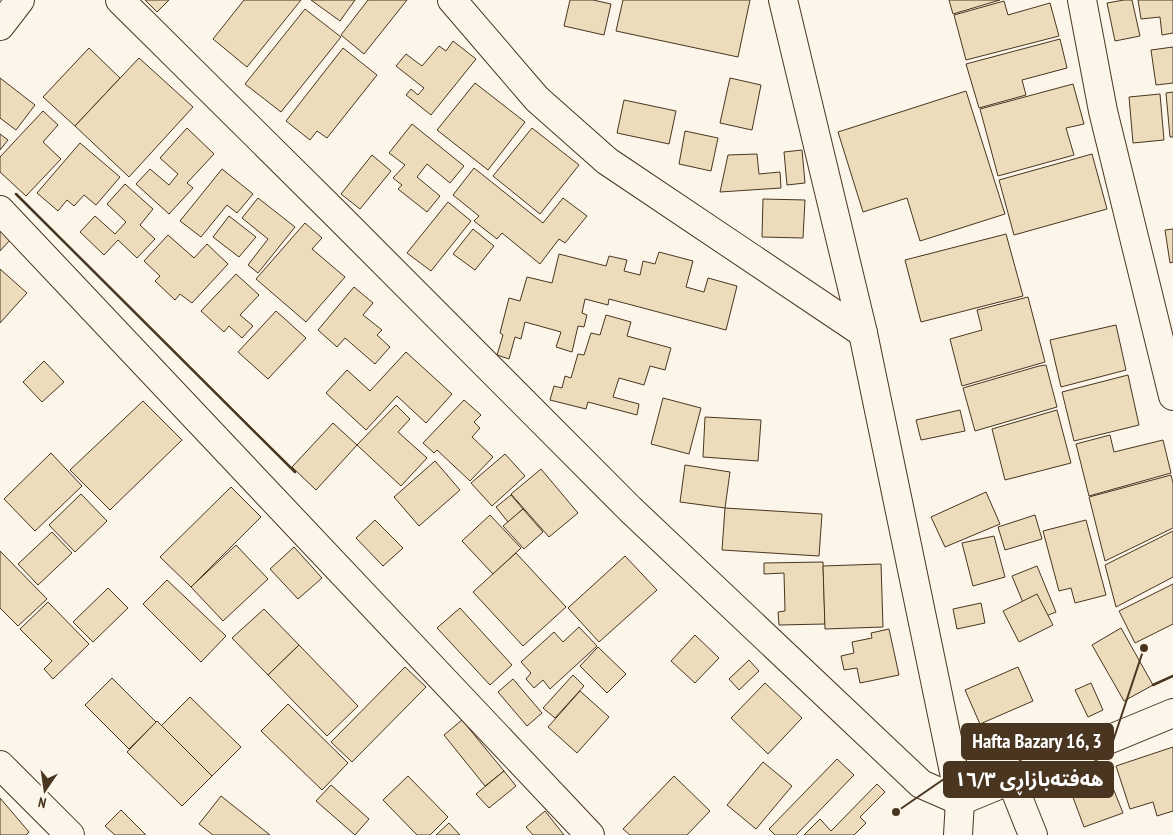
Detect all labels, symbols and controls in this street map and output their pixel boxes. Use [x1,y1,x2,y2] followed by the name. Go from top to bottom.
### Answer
[962,724,1113,759] callout: Hafta Bazary 16, 3
[972,728,1102,754] text: Hafta Bazary 16, 3
[944,762,1113,797] callout: هەفتەبازاڕی ١٦/٣
[20,765,70,815] north arrow
[954,766,1104,796] text: هەفتەبازاڕی ١٦/٣
[36,793,48,812] text: N

